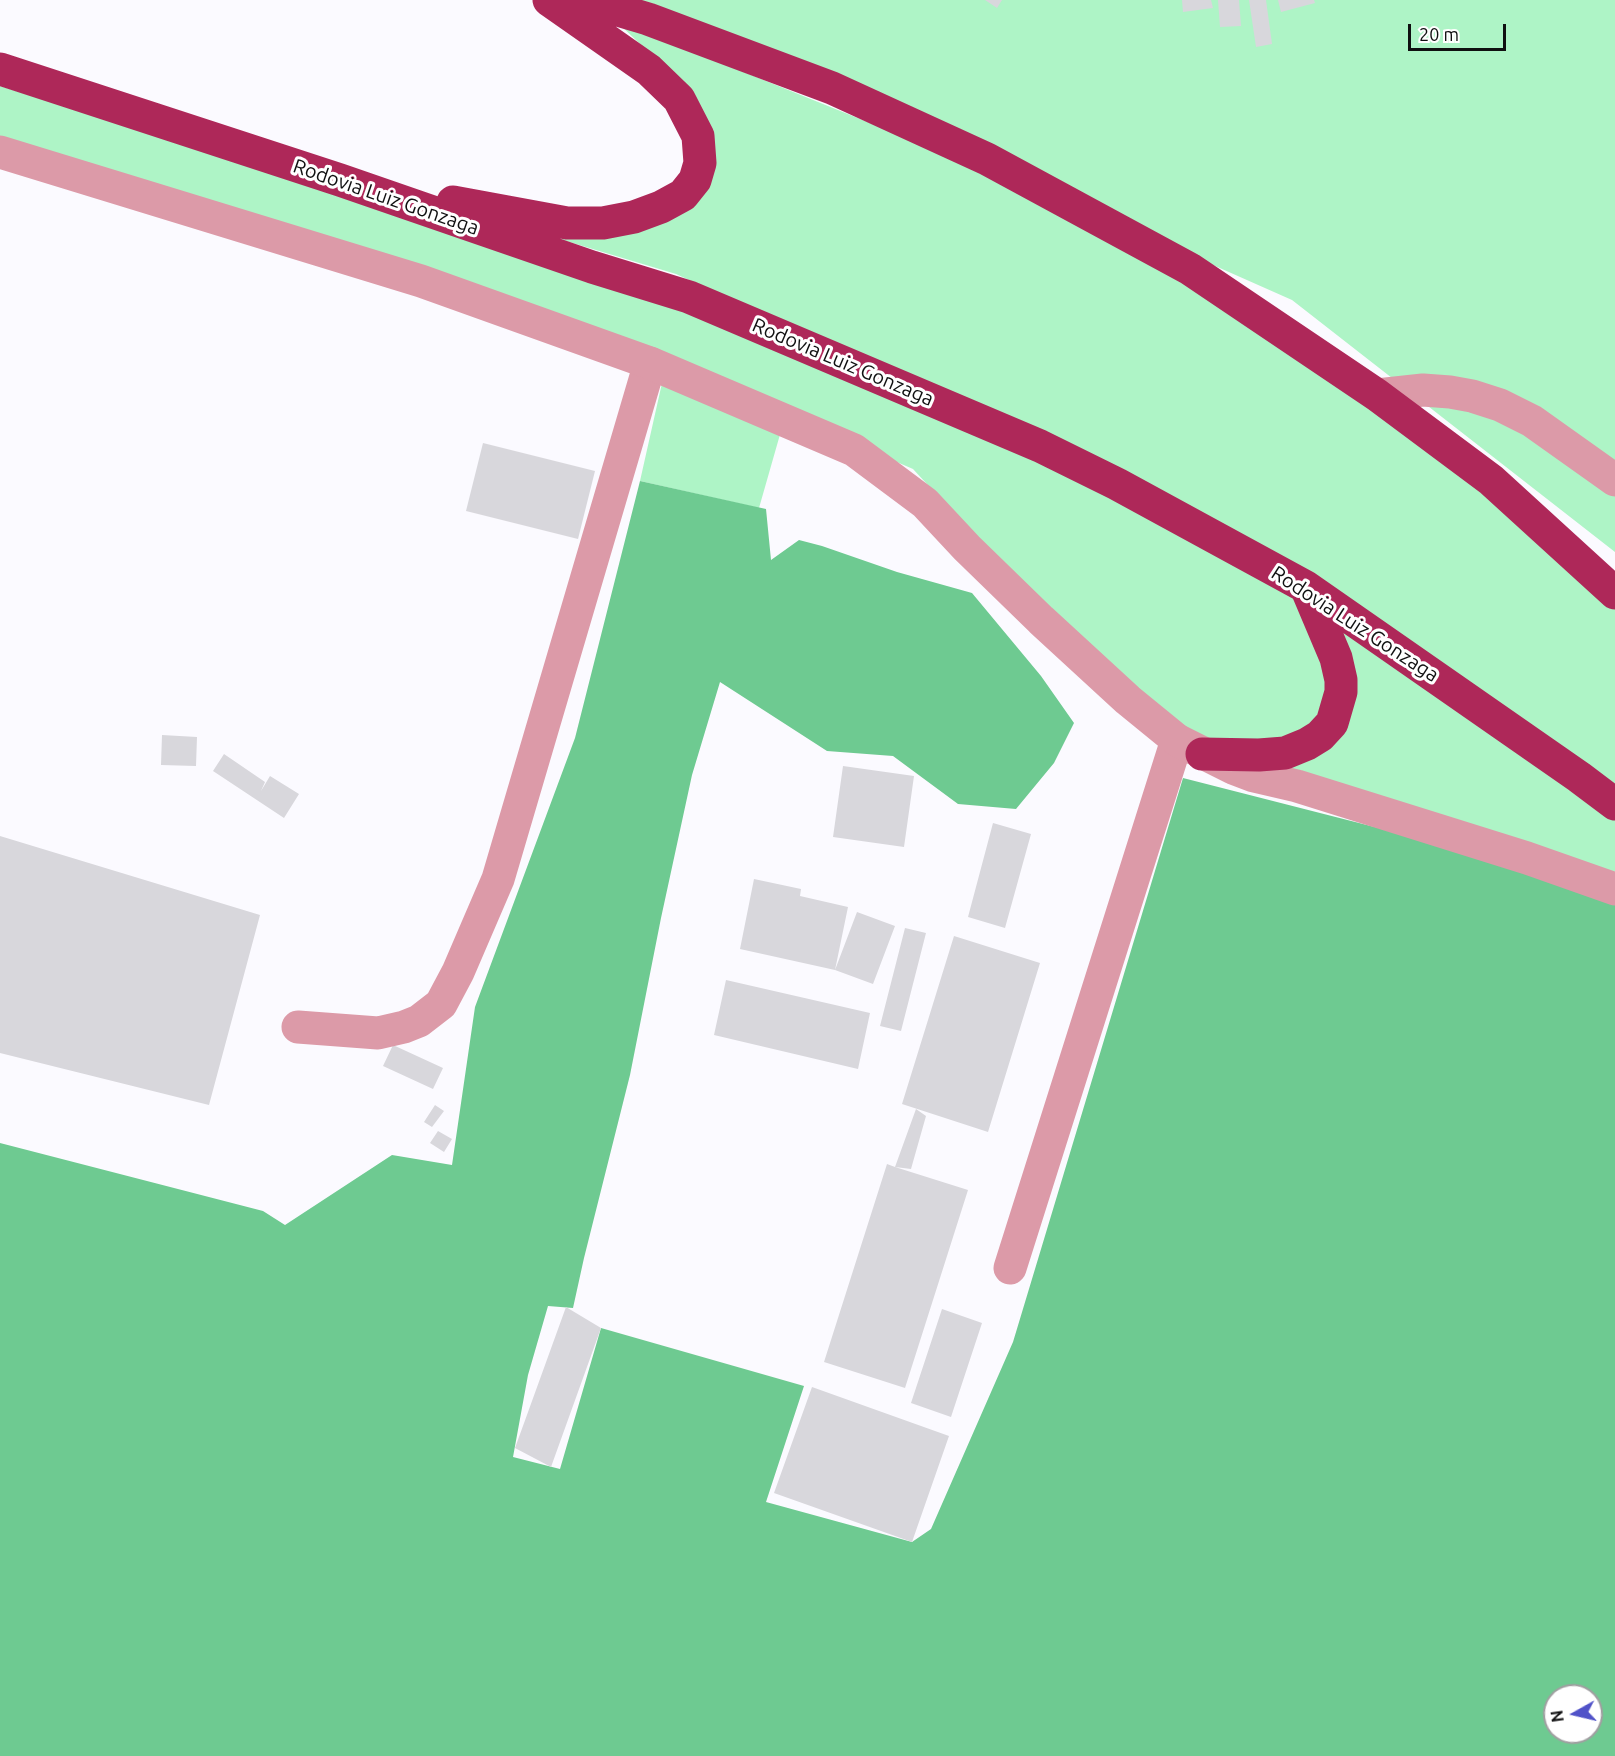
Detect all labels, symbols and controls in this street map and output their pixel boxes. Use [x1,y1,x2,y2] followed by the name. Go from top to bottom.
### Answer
[1411,12,1508,50] scale bar
[1419,24,1459,44] text: 20 m
[290,154,482,240] street label: Rodovia Luiz Gonzaga
[749,313,937,411] street label: Rodovia Luiz Gonzaga
[1267,561,1443,687] street label: Rodovia Luiz Gonzaga
[1543,1684,1603,1744] north arrow
[1547,1709,1567,1723] text: N

